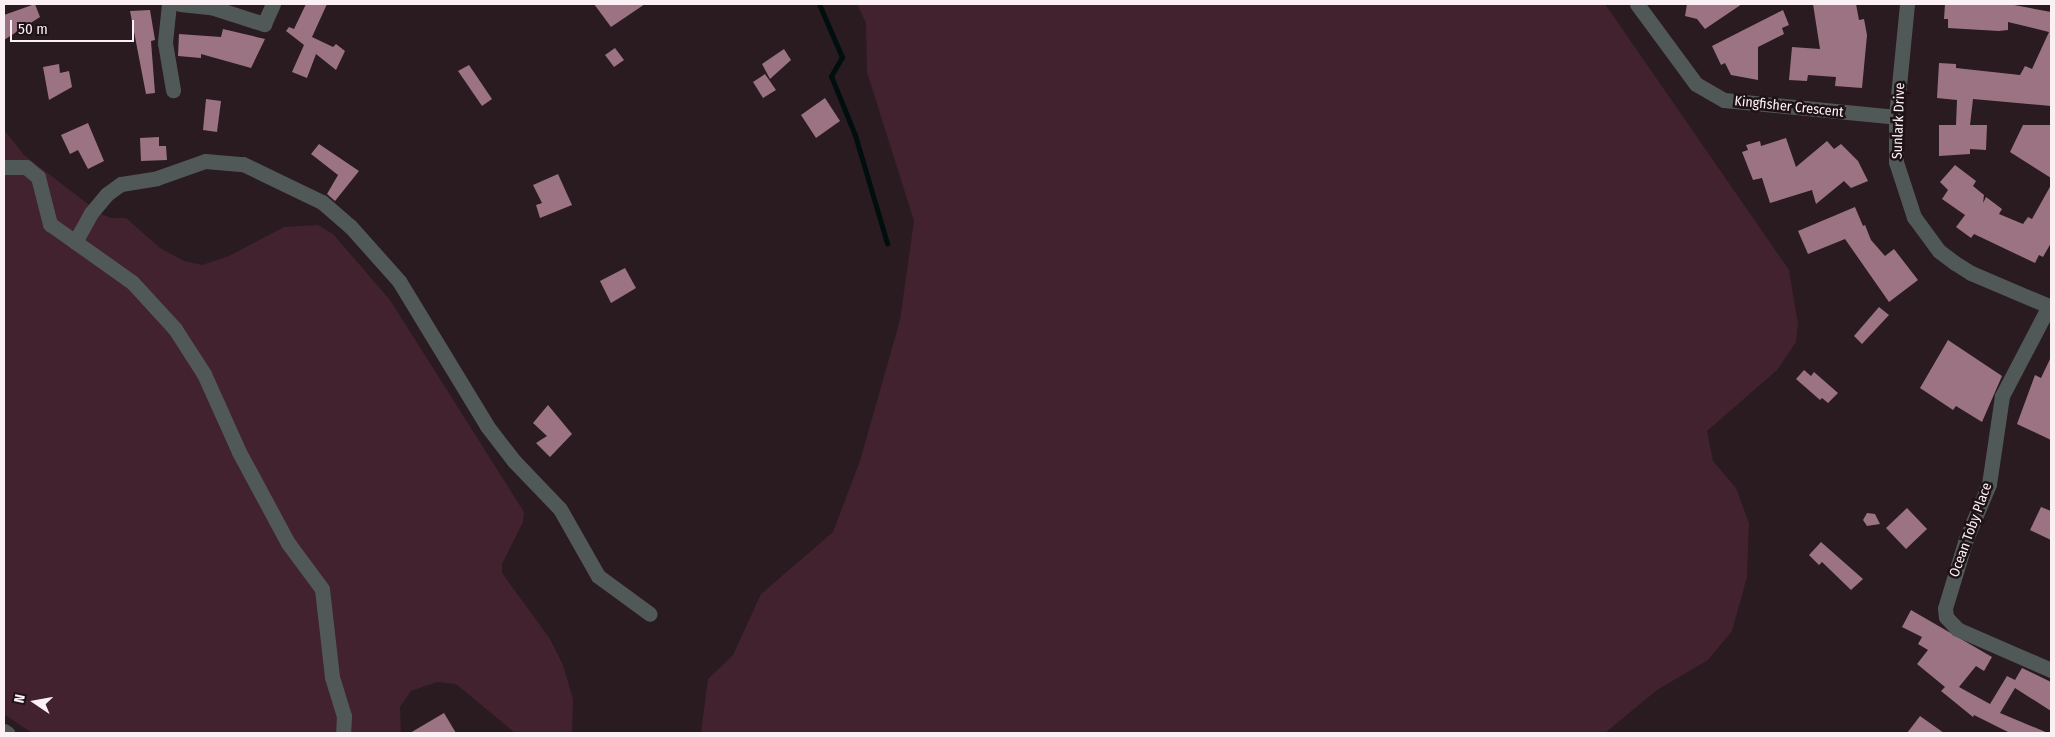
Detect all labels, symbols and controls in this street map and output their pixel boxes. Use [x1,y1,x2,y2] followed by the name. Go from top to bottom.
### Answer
[12,10,136,42] scale bar
[18,20,48,38] text: 50 m
[1889,82,1909,160] street label: Sunlark Drive
[1734,93,1844,121] street label: Kingfisher Crescent
[1946,481,1996,579] street label: Ocean Toby Place
[10,677,60,727] north arrow
[11,693,29,705] text: N

